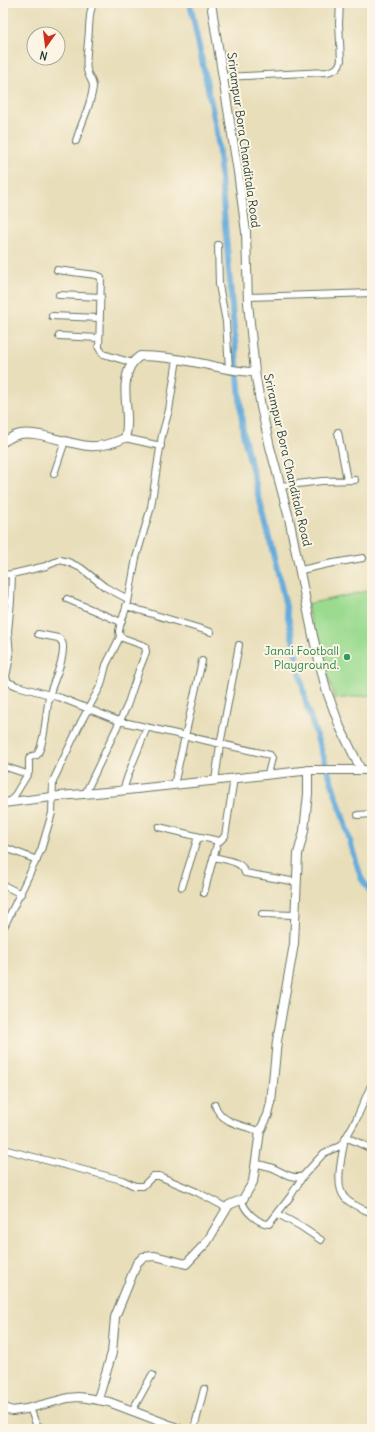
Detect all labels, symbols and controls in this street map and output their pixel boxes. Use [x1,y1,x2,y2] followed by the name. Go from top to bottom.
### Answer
[26,26,66,66] north arrow
[38,48,49,63] text: N
[224,51,264,229] street label: Srirampur Bora Chanditala Road
[261,372,315,548] street label: Srirampur Bora Chanditala Road
[264,643,339,672] place label: Janai Football Playground.
[342,652,352,662] marker: Janai Football Playground.

